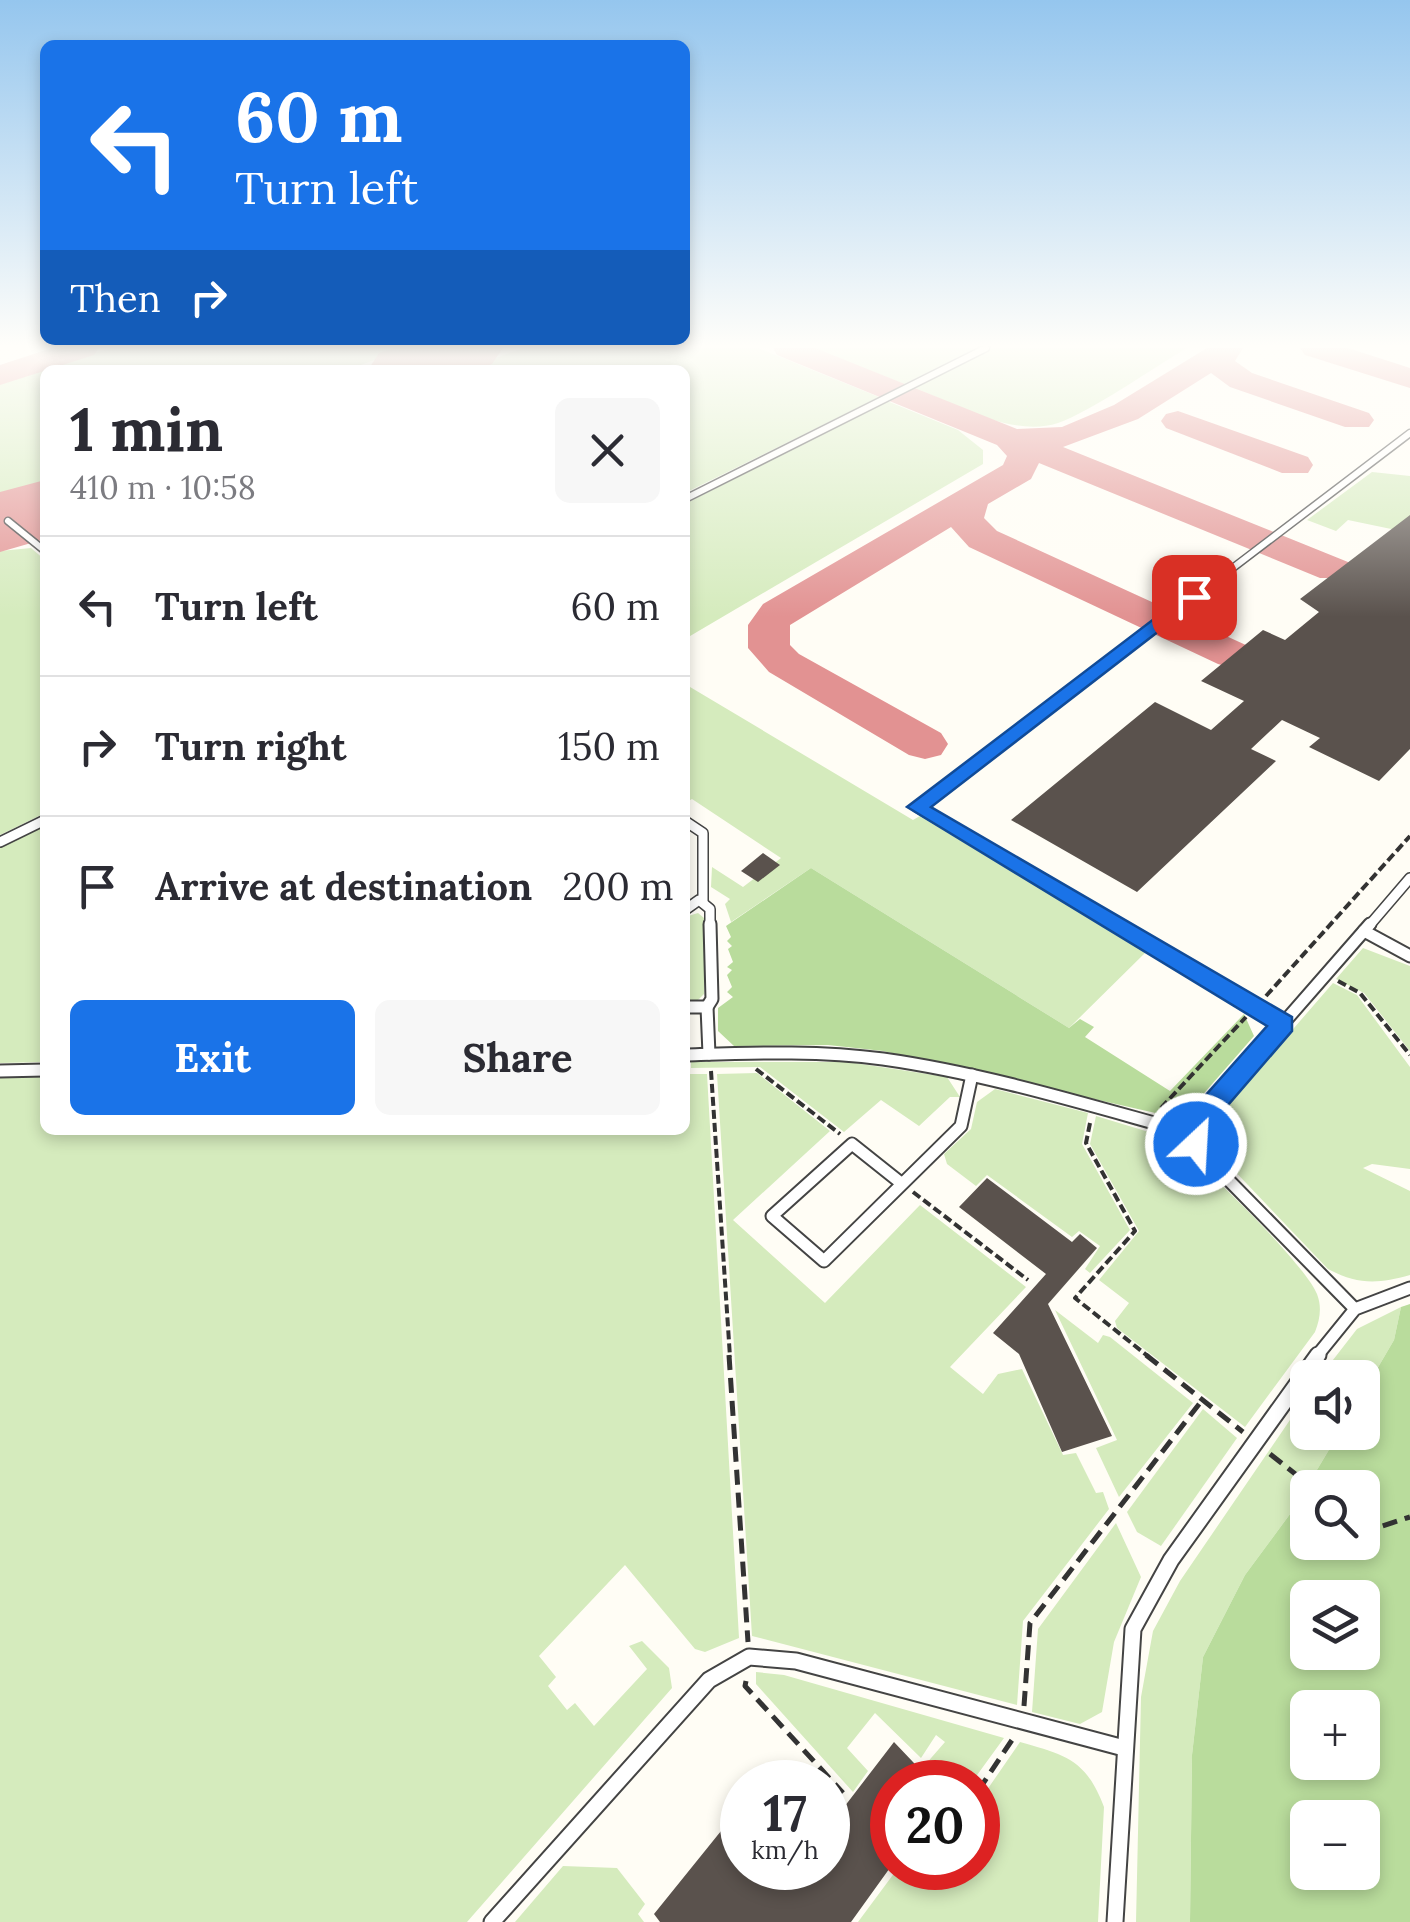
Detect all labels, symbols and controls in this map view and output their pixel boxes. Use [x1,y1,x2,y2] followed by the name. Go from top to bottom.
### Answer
[235,72,403,161] text: 60 m
[70,80,200,210] icon: left
[235,159,418,216] text: Turn left
[181,270,236,325] icon: right
[70,274,161,322] text: Then
[70,391,223,467] text: 1 min
[555,398,660,503] button: close
[70,467,256,508] text: 410 m · 10:58
[1152,555,1237,640] pin
[1167,570,1222,625] icon: arrive
[70,579,125,634] icon: left
[155,582,318,630] text: Turn left
[570,582,660,630] text: 60 m
[70,719,125,774] icon: right
[155,722,346,770] text: Turn right
[558,722,660,770] text: 150 m
[70,859,125,914] icon: arrive
[155,862,532,910] text: Arrive at destination
[562,862,674,910] text: 200 m
[70,1000,355,1115] button: Exit
[375,1000,660,1115] button: Share
[1144,1092,1248,1196] position arrow
[1290,1360,1380,1890] map controls
[1290,1360,1380,1450] button: sound
[1290,1470,1380,1560] button: search
[1290,1580,1380,1670] button: layers
[1290,1690,1380,1780] button: +
[870,1760,1000,1890] speed limit sign: 20
[763,1781,807,1845] text: 17
[1290,1800,1380,1890] button: −
[751,1834,819,1866] text: km/h

